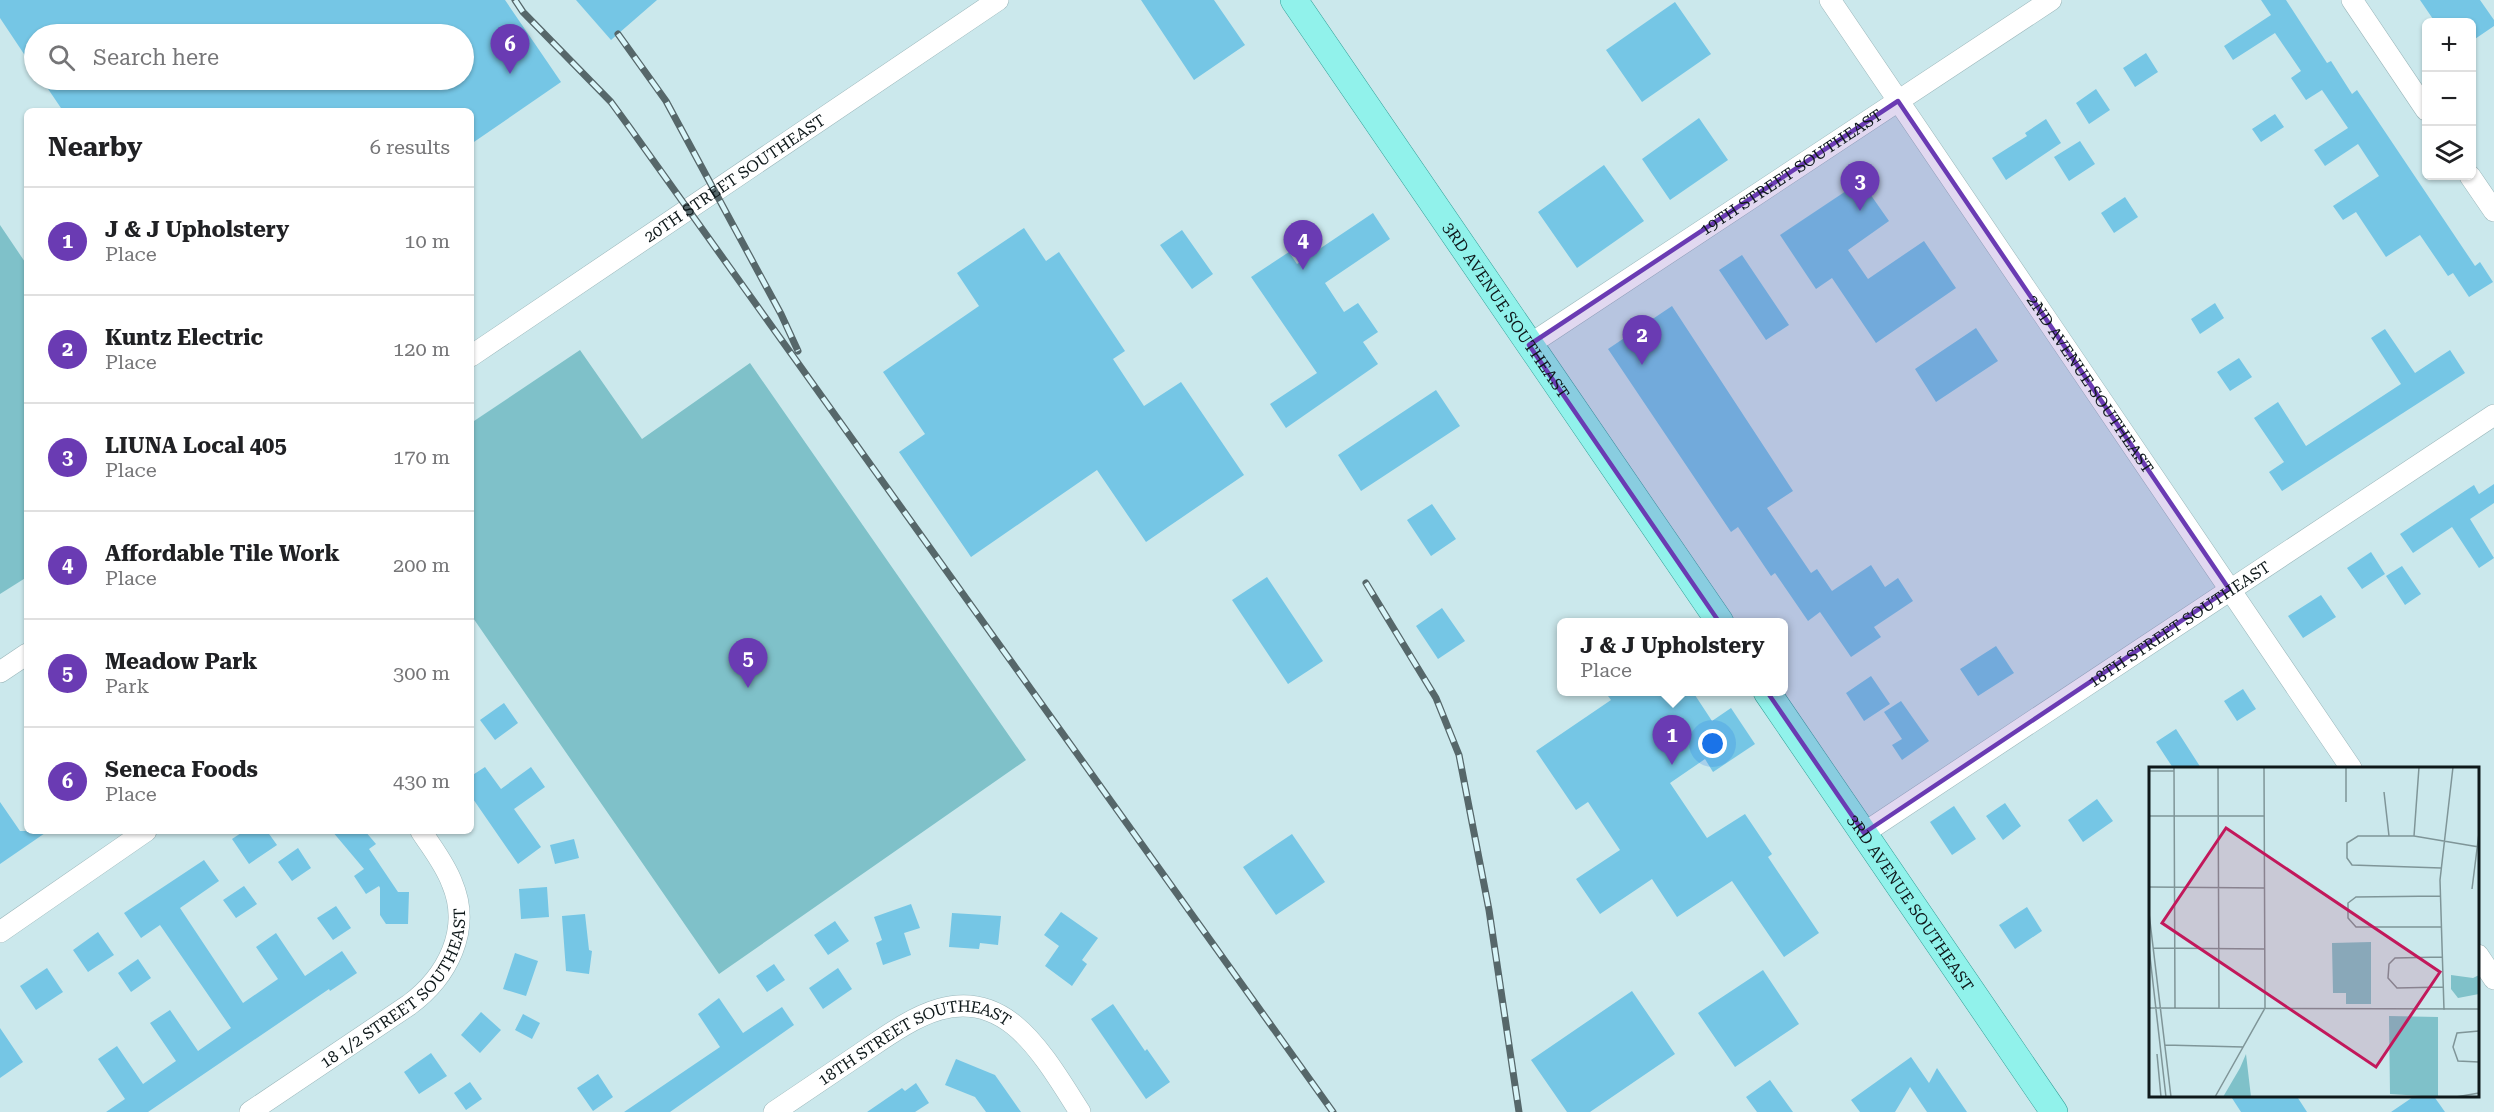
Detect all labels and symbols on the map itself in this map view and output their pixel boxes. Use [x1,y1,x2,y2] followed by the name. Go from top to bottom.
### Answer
[490,25,530,74] pin: 6
[1697,105,1886,239] street label: 19TH STREET SOUTHEAST
[641,110,829,246] street label: 20TH STREET SOUTHEAST
[1840,162,1880,211] pin: 3
[1439,219,1573,403] street label: 3RD AVENUE SOUTHEAST
[1284,220,1322,270] pin: 4
[2023,291,2157,477] street label: 2ND AVENUE SOUTHEAST
[1622,316,1662,365] pin: 2
[2085,557,2274,692] street label: 18TH STREET SOUTHEAST
[728,638,768,688] pin: 5
[1652,716,1692,765] pin: 1
[1698,729,1727,758] your location
[2149,767,2479,1097] inset map
[1843,811,1978,995] street label: 3RD AVENUE SOUTHEAST
[317,907,469,1072] street label: 18 1/2 STREET SOUTHEAST
[814,997,1015,1090] street label: 18TH STREET SOUTHEAST

